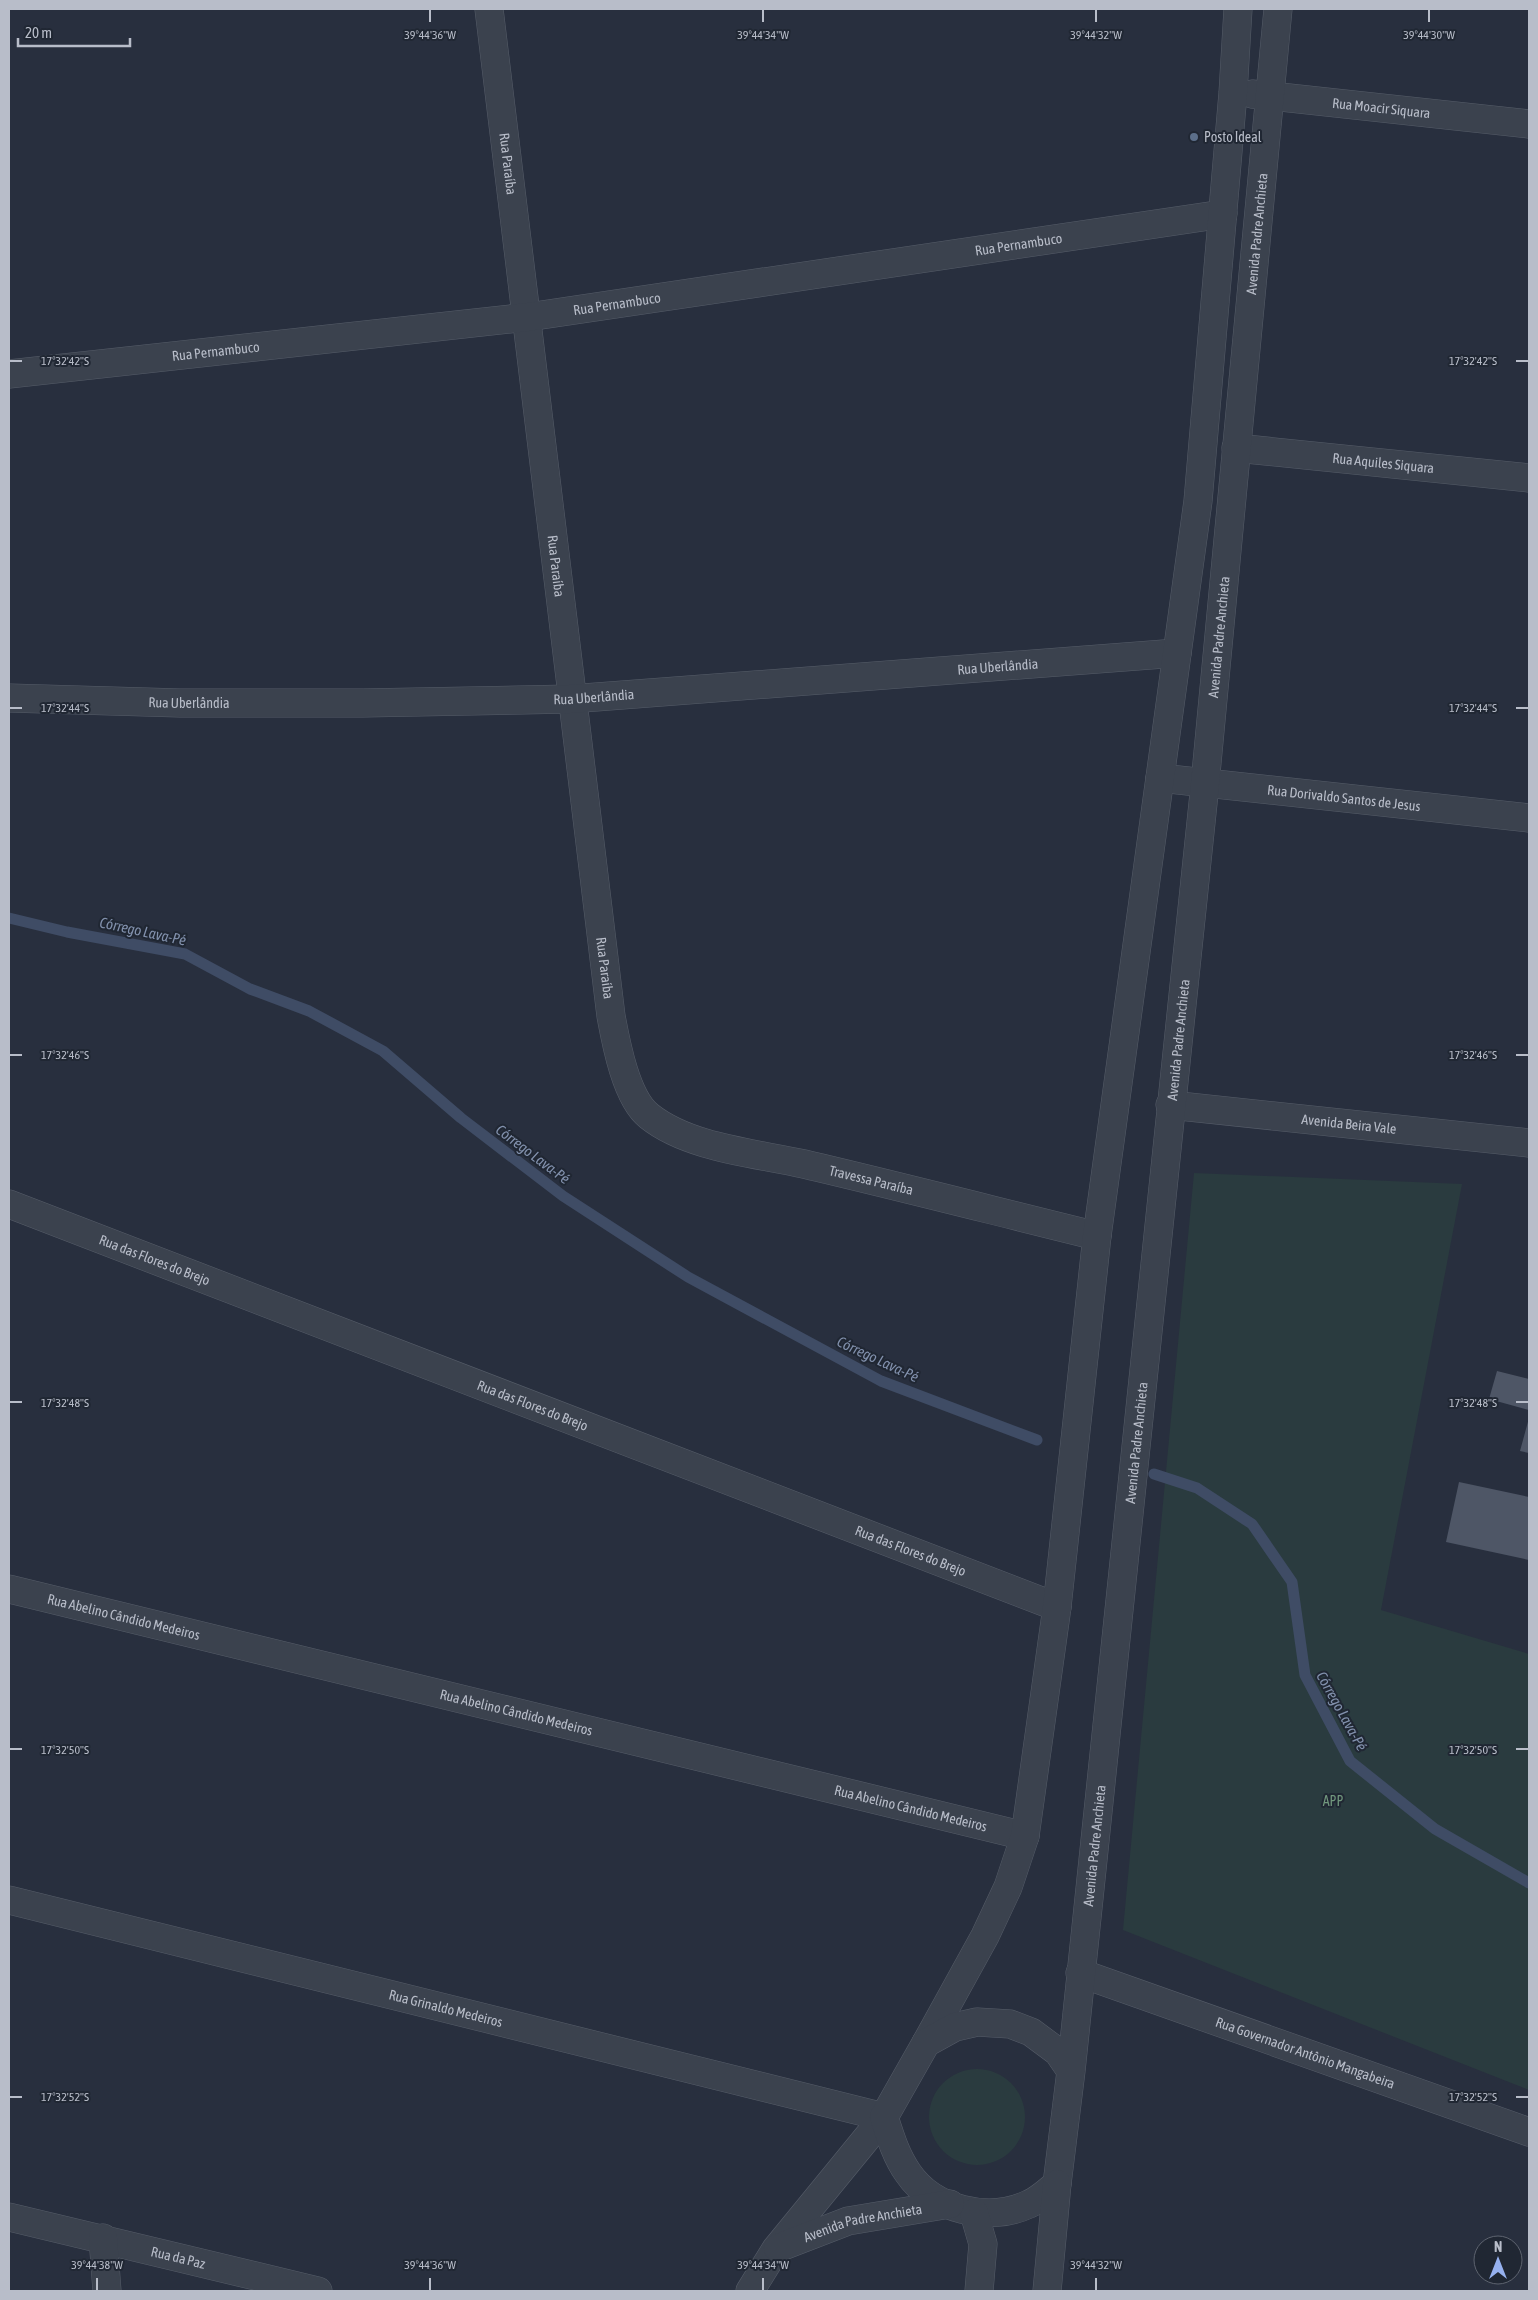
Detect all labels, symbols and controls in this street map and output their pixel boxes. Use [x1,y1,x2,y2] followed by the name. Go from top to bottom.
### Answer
[18,15,130,47] scale bar
[25,24,52,41] text: 20 m
[404,28,456,42] text: 39°44'36"W
[737,28,789,42] text: 39°44'34"W
[1070,28,1122,42] text: 39°44'32"W
[1403,28,1455,42] text: 39°44'30"W
[1331,95,1431,121] street label: Rua Moacir Siquara
[1204,129,1262,145] place label: Posto Ideal
[1188,131,1200,143] marker: Posto Ideal
[496,132,520,196] street label: Rua Paraíba
[1243,172,1271,295] street label: Avenida Padre Anchieta
[974,230,1063,259] street label: Rua Pernambuco
[572,289,662,318] street label: Rua Pernambuco
[171,339,260,364] street label: Rua Pernambuco
[41,354,89,368] text: 17°32'42"S
[1449,354,1497,368] text: 17°32'42"S
[1332,450,1435,476] street label: Rua Aquiles Siquara
[544,534,568,598] street label: Rua Paraíba
[1205,575,1233,698] street label: Avenida Padre Anchieta
[957,656,1039,678] street label: Rua Uberlândia
[553,686,635,707] street label: Rua Uberlândia
[148,694,229,711] street label: Rua Uberlândia
[41,701,89,715] text: 17°32'44"S
[1449,701,1497,715] text: 17°32'44"S
[1267,782,1421,814] street label: Rua Dorivaldo Santos de Jesus
[98,914,188,949] water label: Córrego Lava-Pé
[593,936,617,1000] street label: Rua Paraíba
[1164,978,1193,1101] street label: Avenida Padre Anchieta
[41,1048,89,1062] text: 17°32'46"S
[1449,1048,1497,1062] text: 17°32'46"S
[1301,1111,1397,1137] street label: Avenida Beira Vale
[493,1121,573,1187] water label: Córrego Lava-Pé
[828,1162,915,1198] street label: Travessa Paraíba
[97,1231,212,1289] street label: Rua das Flores do Brejo
[834,1333,922,1385] water label: Córrego Lava-Pé
[475,1377,590,1434] street label: Rua das Flores do Brejo
[1122,1381,1151,1504] street label: Avenida Padre Anchieta
[41,1396,89,1410] text: 17°32'48"S
[1449,1396,1497,1410] text: 17°32'48"S
[853,1522,968,1579] street label: Rua das Flores do Brejo
[46,1591,202,1643] street label: Rua Abelino Cândido Medeiros
[1313,1668,1371,1754] water label: Córrego Lava-Pé
[438,1686,594,1739] street label: Rua Abelino Cândido Medeiros
[41,1743,89,1757] text: 17°32'50"S
[1449,1743,1497,1757] text: 17°32'50"S
[833,1782,989,1835] street label: Rua Abelino Cândido Medeiros
[1080,1784,1109,1907] street label: Avenida Padre Anchieta
[1323,1793,1343,1809] park label: APP
[387,1987,504,2030] street label: Rua Grinaldo Medeiros
[1213,2014,1397,2092] street label: Rua Governador Antônio Mangabeira
[41,2090,89,2104] text: 17°32'52"S
[1449,2090,1497,2104] text: 17°32'52"S
[801,2201,923,2245] street label: Avenida Padre Anchieta
[1473,2235,1523,2285] north arrow
[1494,2239,1502,2255] text: N
[149,2243,207,2272] street label: Rua da Paz
[71,2258,123,2272] text: 39°44'38"W
[404,2258,456,2272] text: 39°44'36"W
[737,2258,789,2272] text: 39°44'34"W
[1070,2258,1122,2272] text: 39°44'32"W

